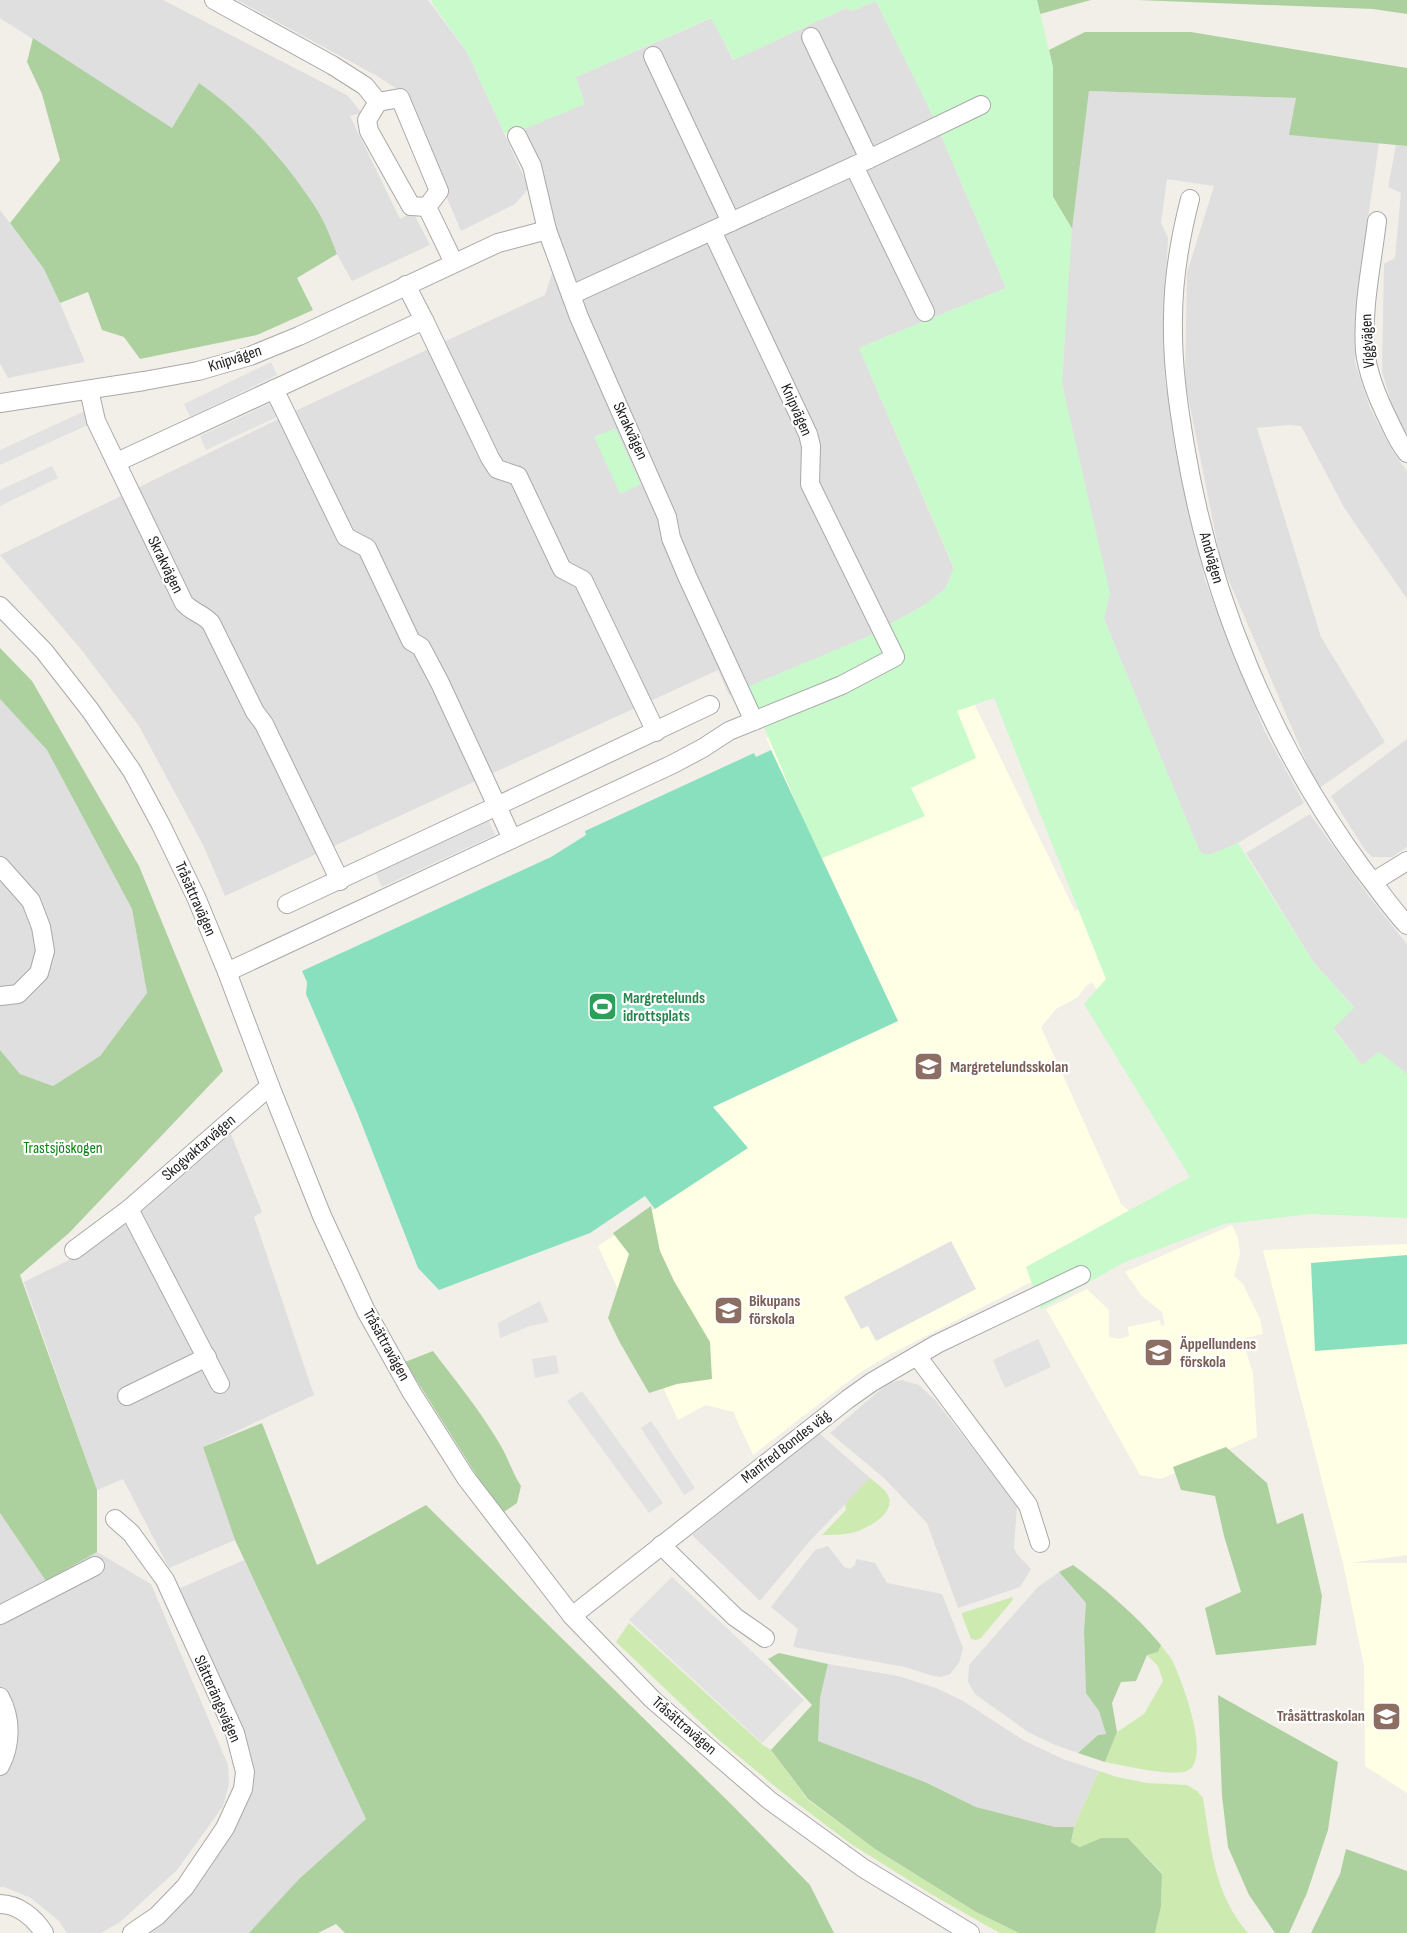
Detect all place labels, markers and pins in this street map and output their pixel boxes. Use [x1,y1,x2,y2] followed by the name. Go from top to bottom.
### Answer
[623,989,705,1026] place label: Margretelunds idrottsplats
[586,991,618,1023] sports icon: Margretelunds idrottsplats
[913,1051,945,1083] school or university icon: Margretelundsskolan
[950,1058,1068,1077] place label: Margretelundsskolan
[749,1292,800,1329] place label: Bikupans förskola
[712,1294,744,1326] school or university icon: Bikupans förskola
[1179,1335,1256,1372] place label: Äppellundens förskola
[1143,1337,1175,1369] school or university icon: Äppellundens förskola
[1370,1700,1402,1732] school or university icon: Tråsättraskolan
[1277,1707,1365,1726] place label: Tråsättraskolan

